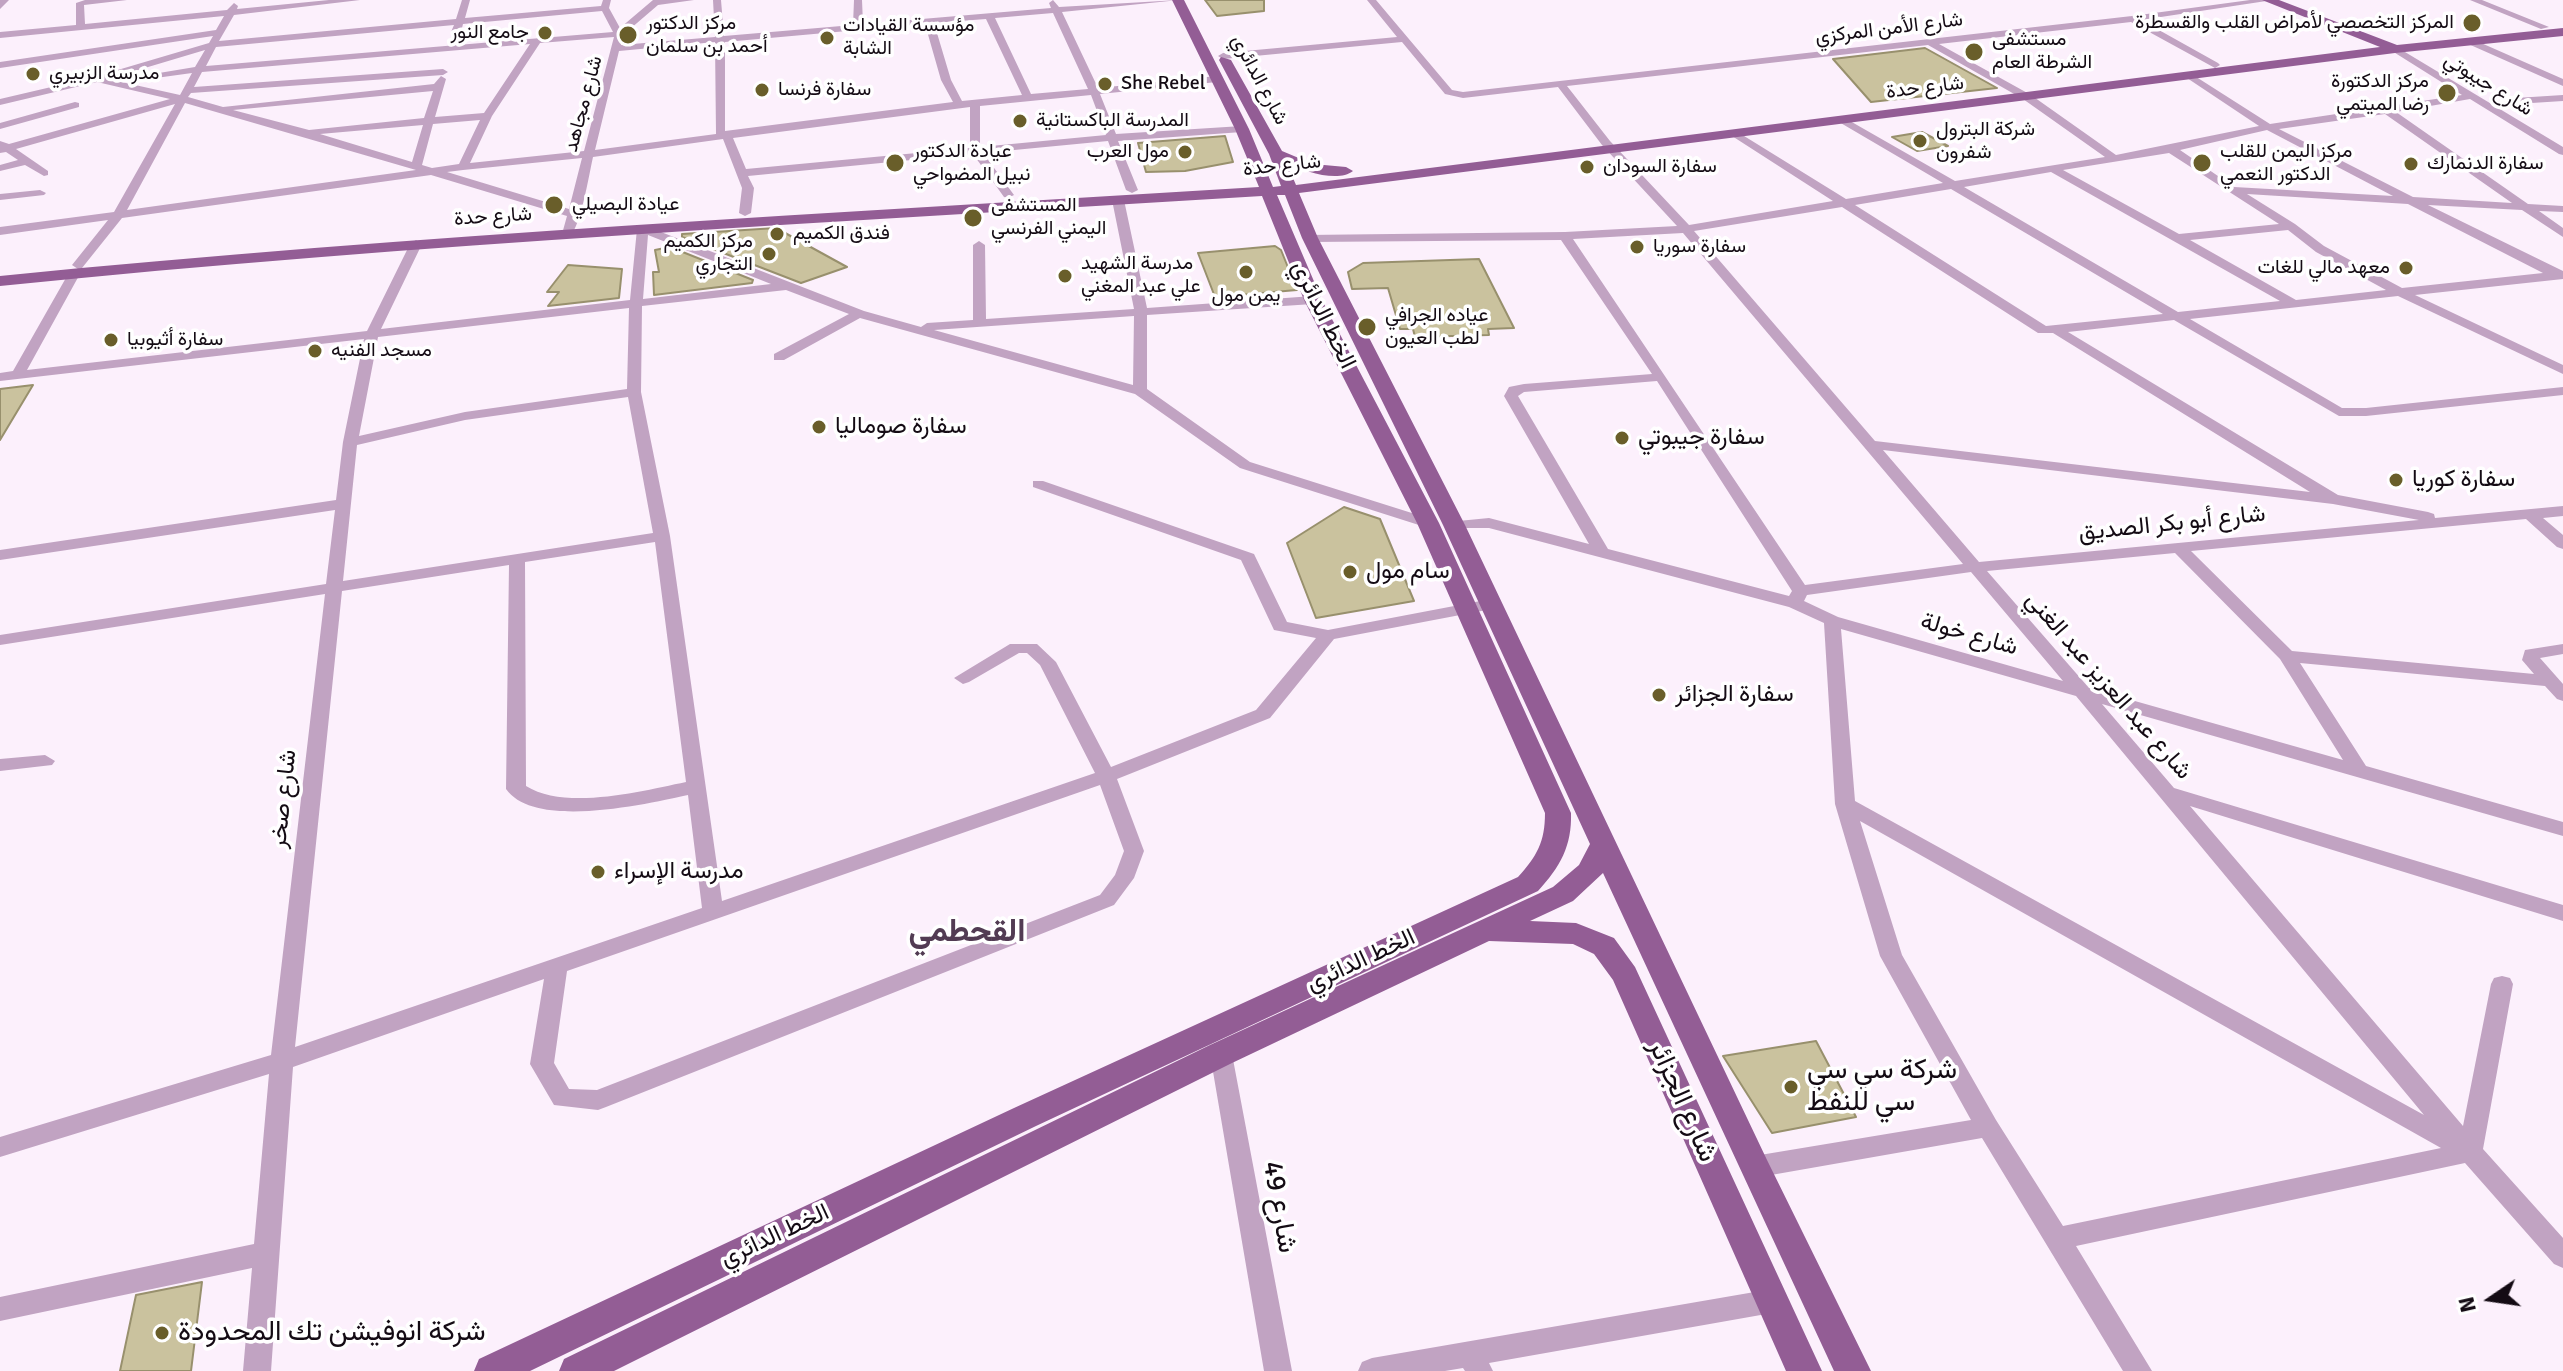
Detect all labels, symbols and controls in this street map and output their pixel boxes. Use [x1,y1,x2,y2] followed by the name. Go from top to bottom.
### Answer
[1814,8,1964,50] street label: شارع الأمن المركزي
[2135,11,2454,35] place label: المركز التخصصي لأمراض القلب والقسطرة
[646,12,768,59] place label: مركز الدكتور أحمد بن سلمان
[2461,12,2483,34] marker: المركز التخصصي لأمراض القلب والقسطرة
[843,14,975,61] place label: مؤسسة القيادات الشابة
[450,21,529,45] place label: جامع النور
[536,24,554,42] marker: جامع النور
[617,24,639,46] marker: مركز الدكتور أحمد بن سلمان
[1992,28,2092,75] place label: مستشفى الشرطة العام
[818,29,836,47] marker: مؤسسة القيادات الشابة
[1225,31,1293,129] street label: شارع الدائري
[1963,41,1985,63] marker: مستشفى الشرطة العام
[2439,48,2537,122] street label: شارع جيبوتي
[560,53,608,155] street label: شارع مجاهد
[49,62,159,86] place label: مدرسة الزبيري
[24,65,42,83] marker: مدرسة الزبيري
[2331,70,2429,117] place label: مركز الدكتورة رضا الميتمي
[1885,71,1965,105] street label: شارع حدة
[1121,72,1206,96] place label: She Rebel
[1096,75,1114,93] marker: She Rebel
[778,78,871,102] place label: سفارة فرنسا
[753,81,771,99] marker: سفارة فرنسا
[2436,82,2458,104] marker: مركز الدكتورة رضا الميتمي
[1036,109,1189,133] place label: المدرسة الباكستانية
[1011,112,1029,130] marker: المدرسة الباكستانية
[1936,118,2035,165] place label: شركة البترول شفرون
[1911,132,1929,150] marker: شركة البترول شفرون
[913,140,1030,187] place label: عيادة الدكتور نبيل المضواحي
[1087,140,1169,164] place label: مول العرب
[2220,140,2352,187] place label: مركز اليمن للقلب الدكتور النعمي
[1176,143,1194,161] marker: مول العرب
[1242,150,1322,182] street label: شارع حدة
[884,152,906,174] marker: عيادة الدكتور نبيل المضواحي
[2191,152,2213,174] marker: مركز اليمن للقلب الدكتور النعمي
[2427,152,2543,176] place label: سفارة الدنمارك
[1603,155,1717,179] place label: سفارة السودان
[2402,155,2420,173] marker: سفارة الدنمارك
[1578,158,1596,176] marker: سفارة السودان
[572,193,679,217] place label: عيادة البصيلي
[543,194,565,216] marker: عيادة البصيلي
[991,194,1107,241] place label: المستشفى اليمني الفرنسي
[453,202,533,232] street label: شارع حدة
[962,207,984,229] marker: المستشفى اليمني الفرنسي
[793,222,890,246] place label: فندق الكميم
[768,225,786,243] marker: فندق الكميم
[663,230,753,277] place label: مركز الكميم التجاري
[1653,235,1746,259] place label: سفارة سوريا
[1628,238,1646,256] marker: سفارة سوريا
[760,245,778,263] marker: مركز الكميم التجاري
[1081,252,1201,299] place label: مدرسة الشهيد علي عبد المغني
[1284,256,1362,374] street label: الخط الدائري
[2258,256,2390,280] place label: معهد مالي للغات
[2397,259,2415,277] marker: معهد مالي للغات
[1237,263,1255,281] marker: يمن مول
[1056,267,1074,285] marker: مدرسة الشهيد علي عبد المغني
[1212,284,1280,308] place label: يمن مول
[1385,304,1488,351] place label: عياده الجرافي لطب العيون
[1356,316,1378,338] marker: عياده الجرافي لطب العيون
[127,328,223,352] place label: سفارة أثيوبيا
[102,331,120,349] marker: سفارة أثيوبيا
[331,339,432,363] place label: مسجد الفنيه
[306,342,324,360] marker: مسجد الفنيه
[835,413,967,441] place label: سفارة صوماليا
[810,418,828,436] marker: سفارة صوماليا
[1638,424,1765,452] place label: سفارة جيبوتي
[1613,429,1631,447] marker: سفارة جيبوتي
[2412,466,2515,494] place label: سفارة كوريا
[2387,471,2405,489] marker: سفارة كوريا
[2077,500,2267,548] street label: شارع أبو بكر الصديق
[1366,558,1450,586] place label: سام مول
[1341,563,1359,581] marker: سام مول
[2019,586,2197,786] street label: شارع عبد العزيز عبد الغني
[1917,607,2021,663] street label: شارع خولة
[1675,681,1794,709] place label: سفارة الجزائر
[1650,686,1668,704] marker: سفارة الجزائر
[264,748,304,850] street label: شارع صخر
[614,858,744,886] place label: مدرسة الإسراء
[589,863,607,881] marker: مدرسة الإسراء
[908,914,1026,952] district label: القحطمي
[1302,923,1420,999] street label: الخط الدائري
[1640,1034,1724,1168] street label: شارع الجزائر
[1807,1054,1957,1120] place label: شركة سي سي سي للنفط
[1782,1078,1800,1096] marker: شركة سي سي سي للنفط
[1254,1158,1304,1256] street label: شارع 49
[716,1198,834,1274] street label: الخط الدائري
[2451,1259,2531,1339] north arrow
[2452,1294,2482,1315] text: N
[178,1316,486,1350] place label: شركة انوفيشن تك المحدودة
[153,1324,171,1342] marker: شركة انوفيشن تك المحدودة

